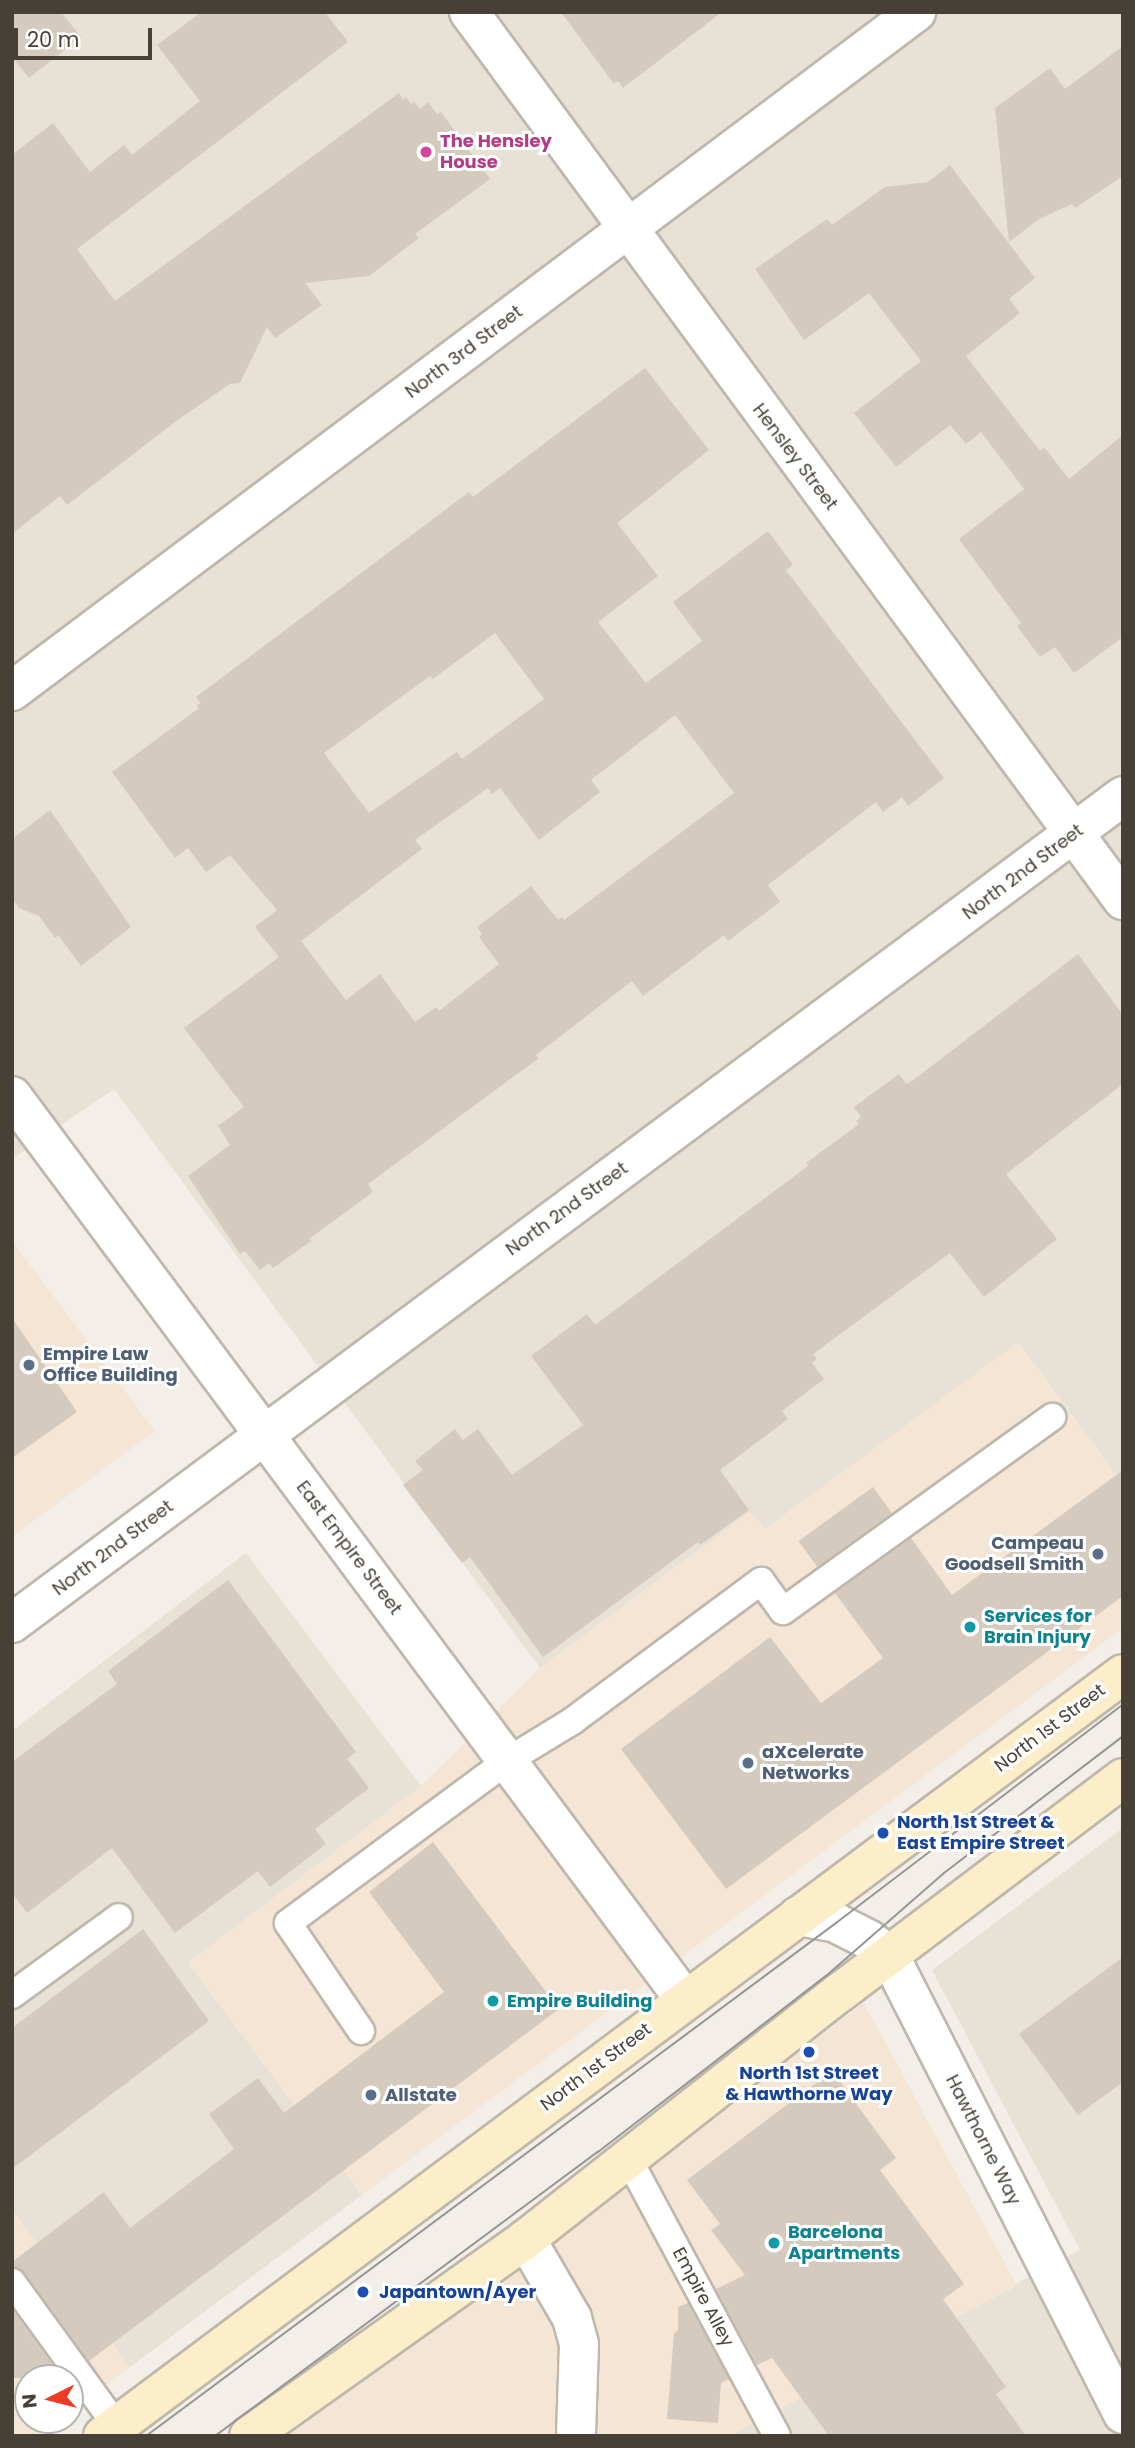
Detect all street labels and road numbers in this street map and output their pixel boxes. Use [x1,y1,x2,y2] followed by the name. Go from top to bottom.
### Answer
[401,301,527,403] street label: North 3rd Street
[748,399,842,515] street label: Hensley Street
[958,820,1088,924] street label: North 2nd Street
[502,1158,632,1260] street label: North 2nd Street
[292,1477,406,1619] street label: East Empire Street
[48,1496,178,1600] street label: North 2nd Street
[990,1679,1110,1777] street label: North 1st Street
[536,2018,656,2116] street label: North 1st Street
[941,2071,1025,2209] street label: Hawthorne Way
[668,2244,738,2350] street label: Empire Alley

